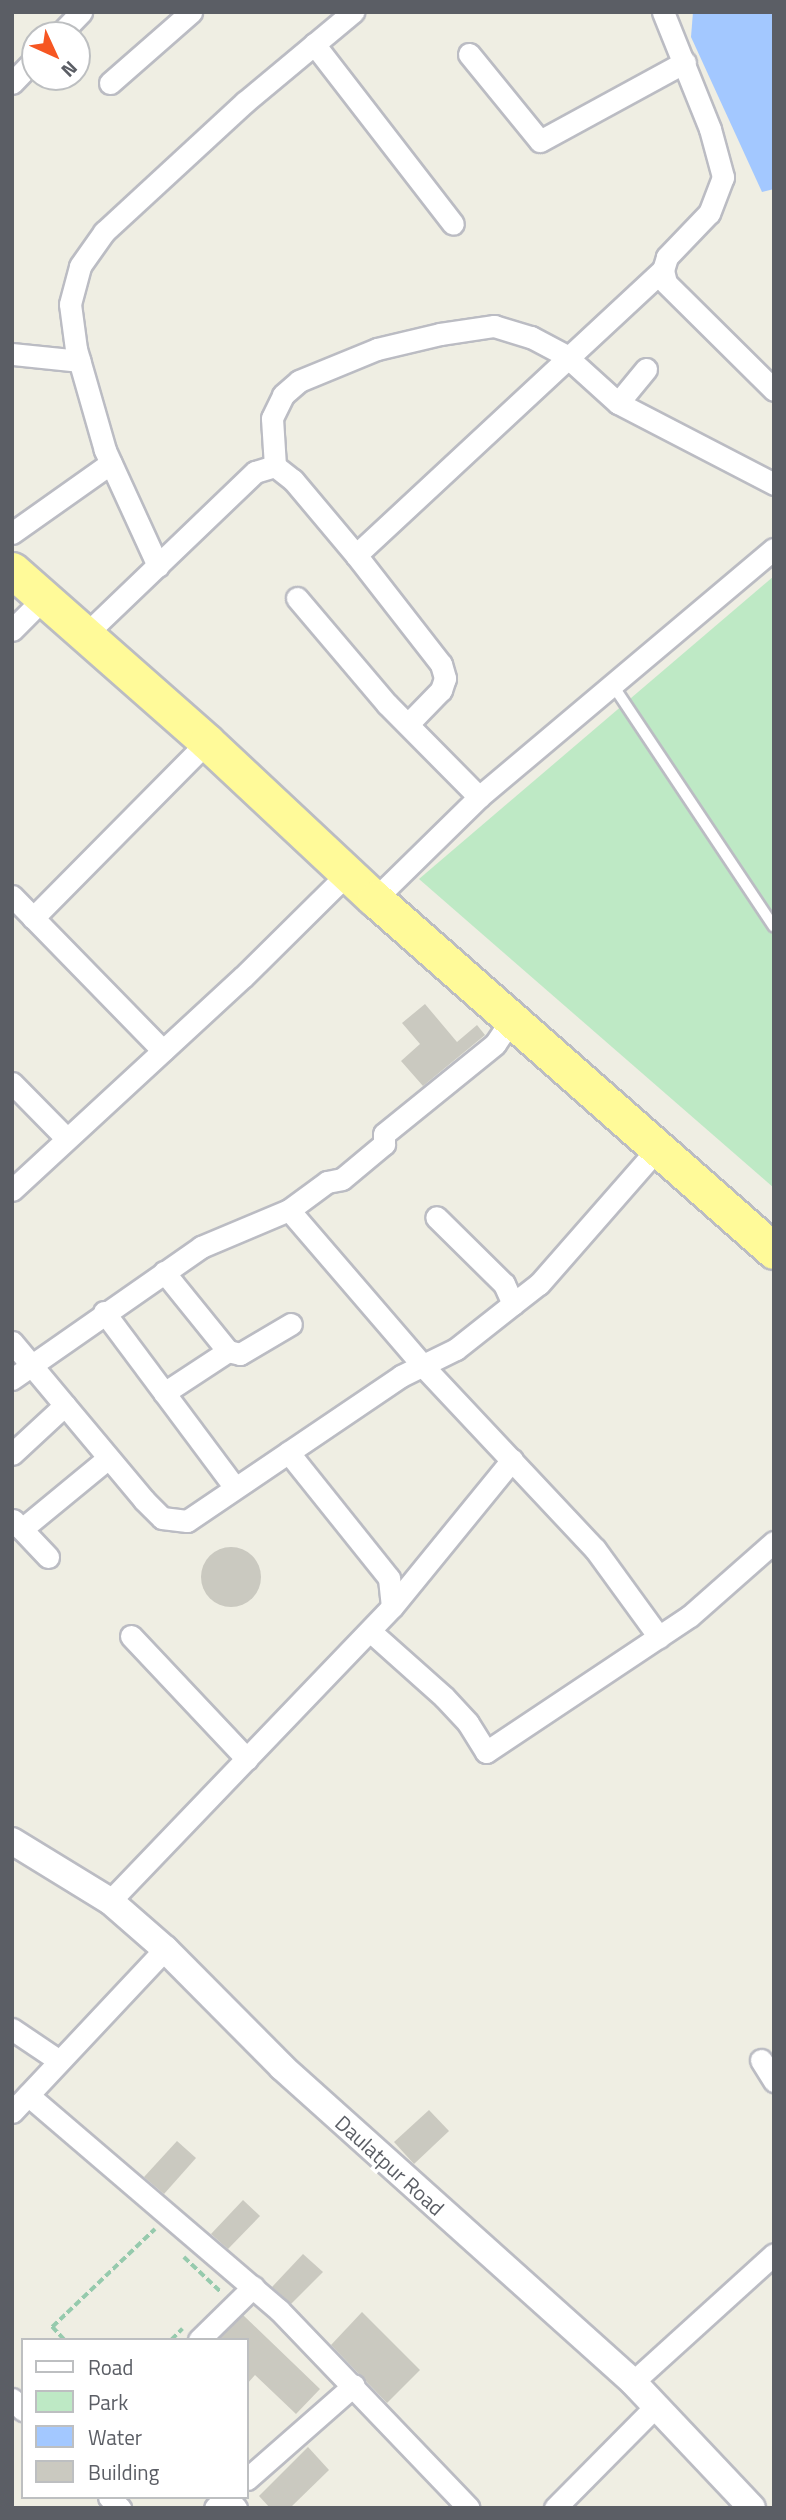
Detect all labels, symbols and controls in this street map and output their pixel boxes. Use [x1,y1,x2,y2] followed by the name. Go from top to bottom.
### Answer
[21,21,91,91] north arrow
[55,55,85,85] text: N
[330,2110,450,2220] street label: Daulatpur Road
[21,2338,248,2499] legend
[88,2351,133,2383] text: Road
[88,2386,128,2418] text: Park
[88,2421,142,2453] text: Water
[88,2456,159,2488] text: Building

